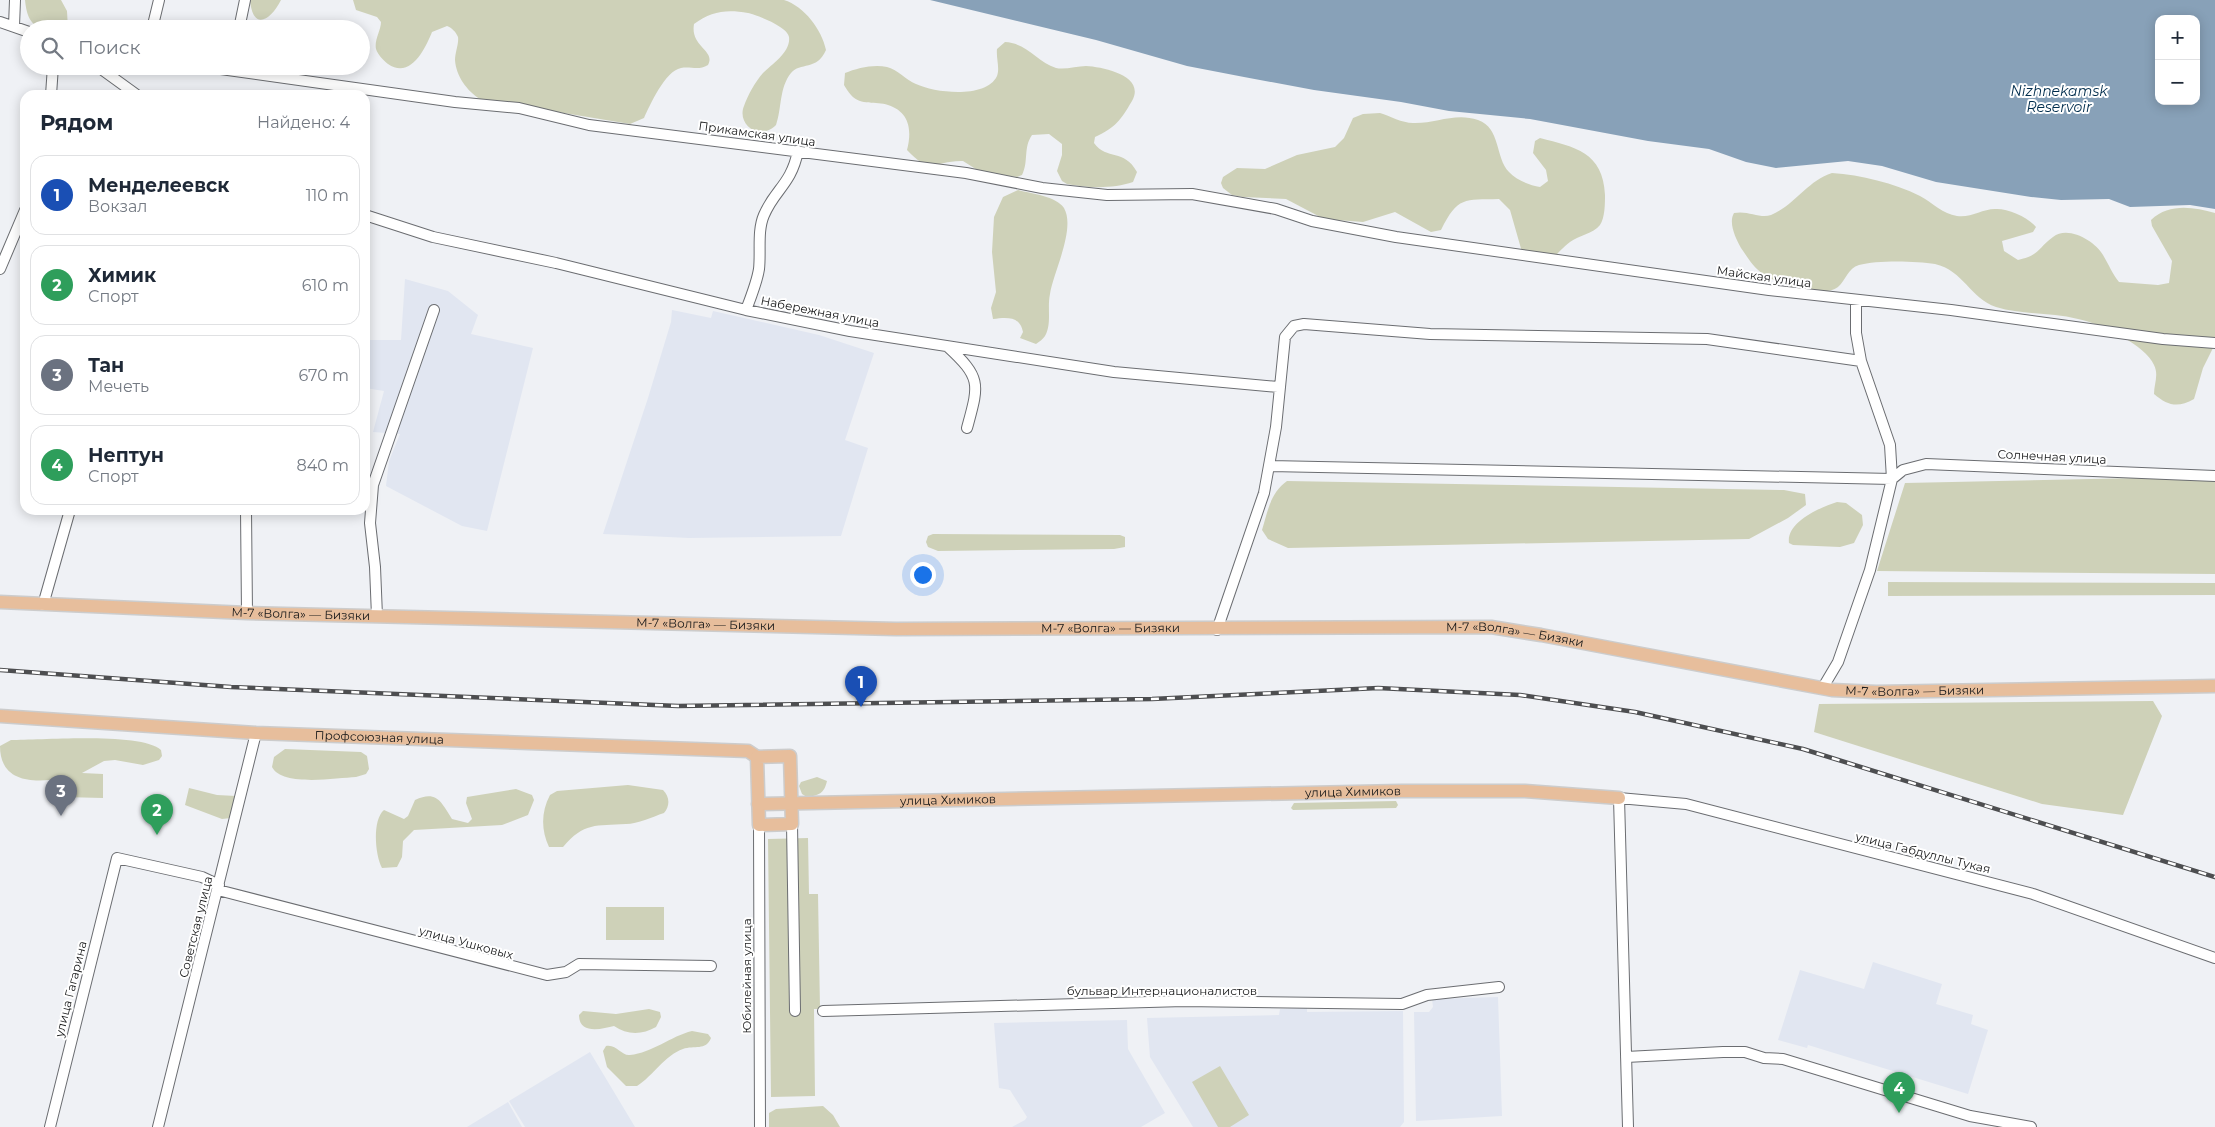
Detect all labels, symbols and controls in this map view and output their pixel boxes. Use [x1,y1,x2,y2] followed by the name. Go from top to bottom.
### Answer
[2155,15,2200,105] map controls
[2155,15,2200,60] button: +
[20,20,370,75] search box
[38,34,66,62] icon: search
[78,36,141,59] text: Поиск
[2155,60,2200,105] button: −
[2010,82,2108,116] water label: Nizhnekamsk Reservoir
[40,110,113,135] text: Рядом
[257,113,350,132] text: Найдено: 4
[697,118,817,149] street label: Прикамская улица
[88,174,230,197] text: Менделеевск
[54,186,60,205] text: 1
[306,186,349,205] text: 110 m
[88,197,147,216] text: Вокзал
[1716,262,1812,291] street label: Майская улица
[88,264,156,287] text: Химик
[52,276,62,295] text: 2
[302,276,349,295] text: 610 m
[88,287,139,306] text: Спорт
[760,293,881,330] street label: Набережная улица
[88,354,124,377] text: Тан
[52,366,62,385] text: 3
[299,366,349,385] text: 670 m
[88,377,149,396] text: Мечеть
[88,444,164,467] text: Нептун
[1997,446,2107,467] street label: Солнечная улица
[51,456,63,475] text: 4
[296,456,349,475] text: 840 m
[88,467,139,486] text: Спорт
[910,562,936,588] your location
[231,604,370,623] street label: М-7 «Волга» — Бизяки
[636,615,775,633] street label: М-7 «Волга» — Бизяки
[1446,619,1585,650] street label: М-7 «Волга» — Бизяки
[1041,620,1180,636] street label: М-7 «Волга» — Бизяки
[845,666,877,707] pin: 1
[1845,682,1984,699] street label: М-7 «Волга» — Бизяки
[314,727,444,747] street label: Профсоюзная улица
[45,775,77,816] pin: 3
[1304,783,1401,800] street label: улица Химиков
[899,791,996,808] street label: улица Химиков
[141,794,173,835] pin: 2
[1853,828,1992,877] street label: улица Габдуллы Тукая
[176,874,215,979] street label: Советская улица
[739,918,754,1034] street label: Юбилейная улица
[416,922,516,962] street label: улица Ушковых
[51,939,90,1039] street label: улица Гагарина
[1067,983,1257,998] street label: бульвар Интернационалистов
[1883,1072,1915,1113] pin: 4

